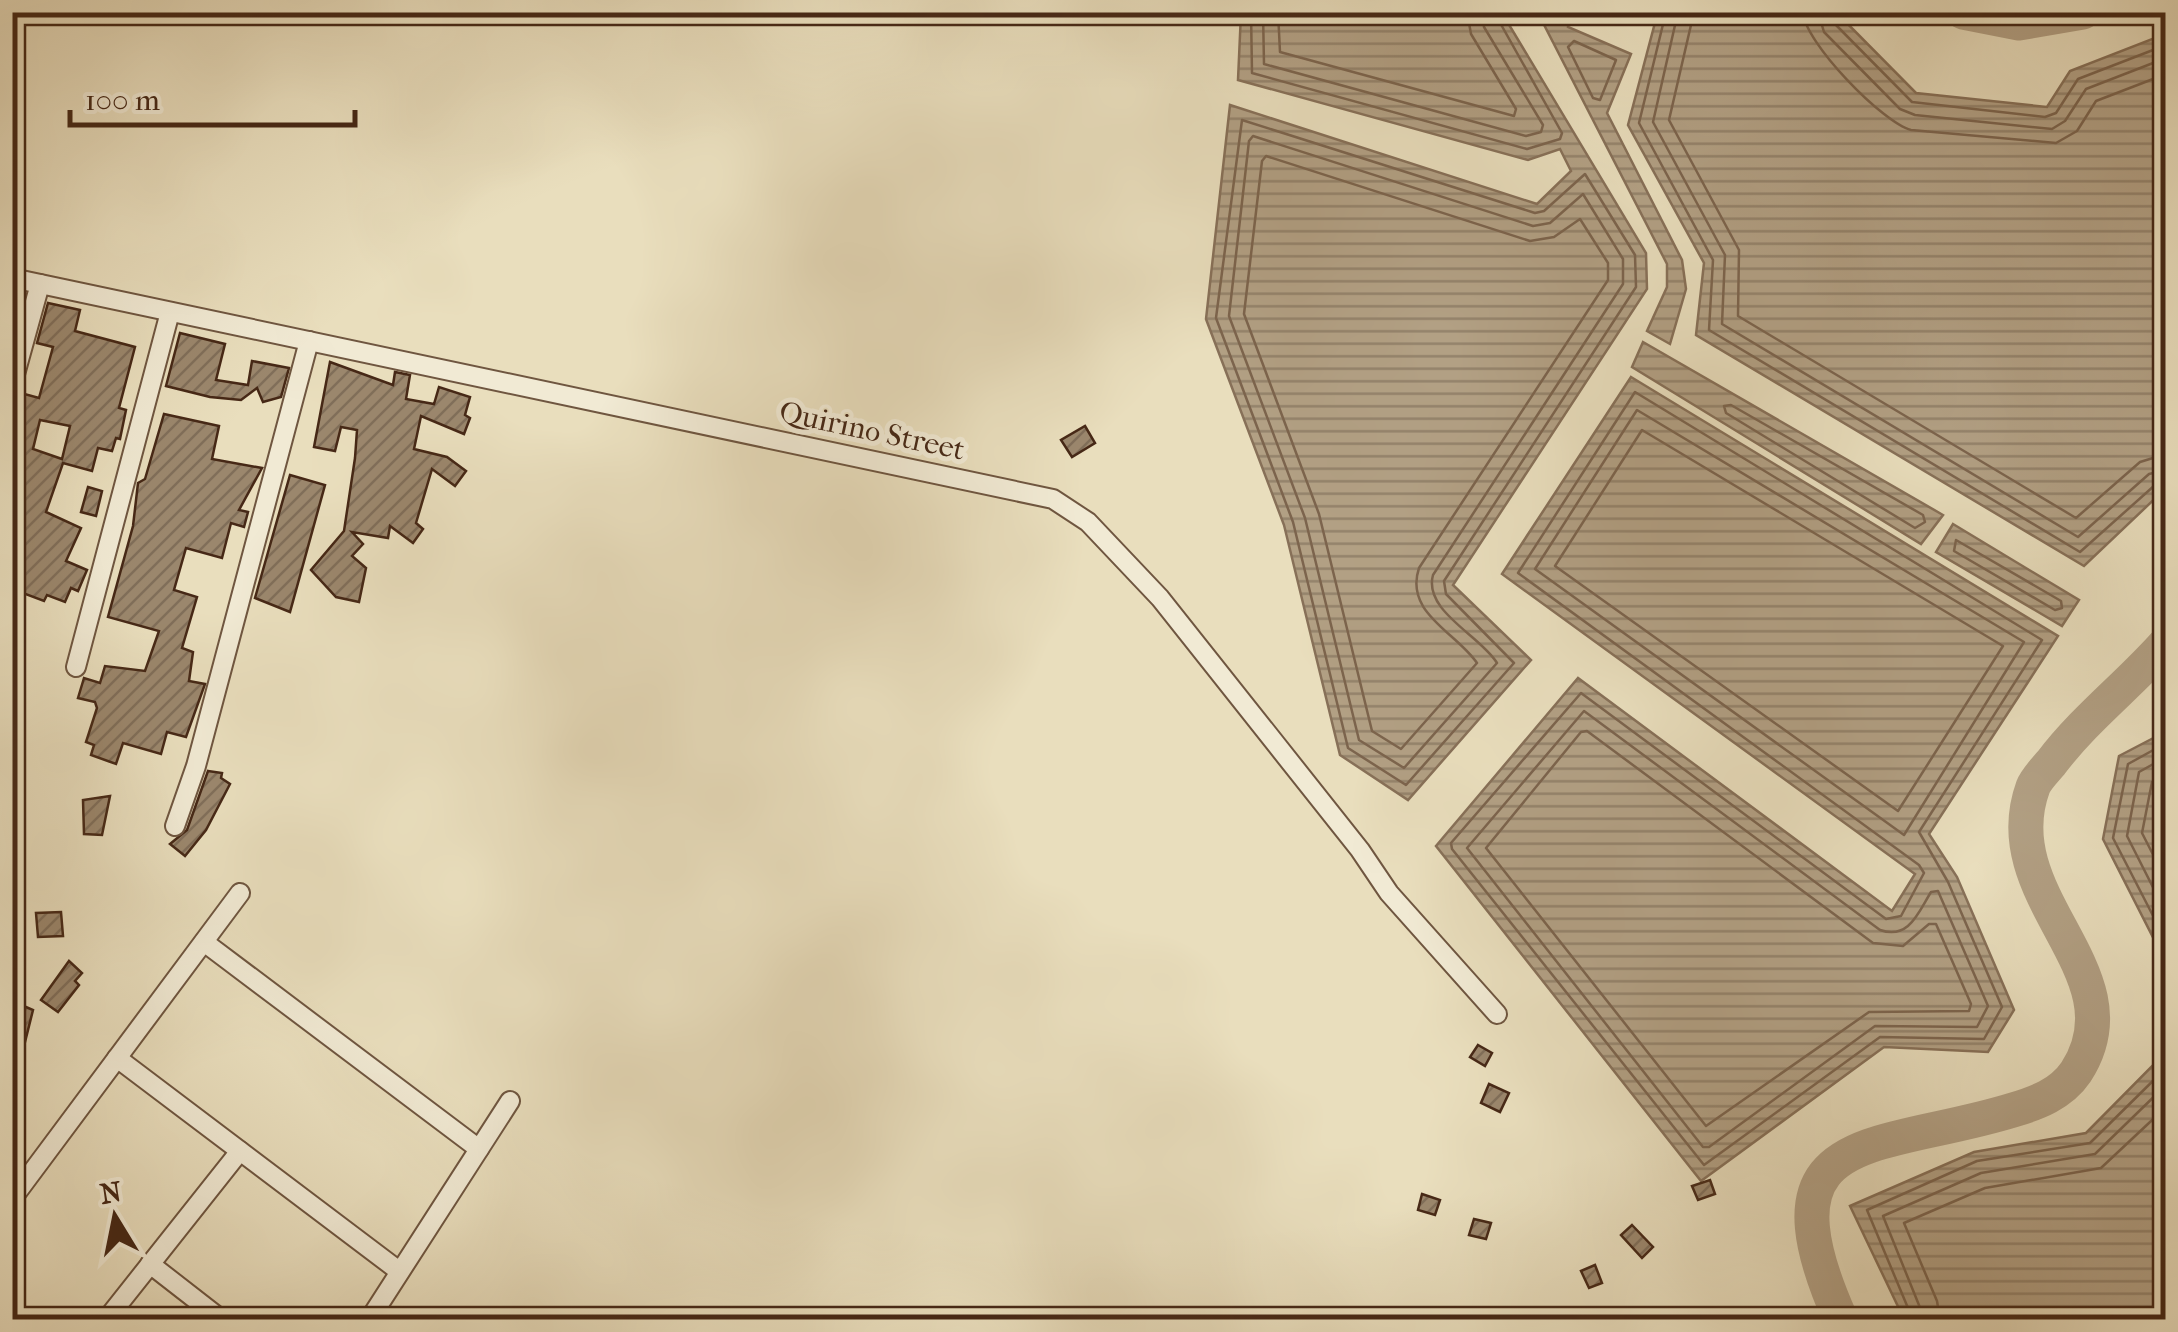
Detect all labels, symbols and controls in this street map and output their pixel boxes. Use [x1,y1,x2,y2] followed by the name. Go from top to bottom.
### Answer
[70,65,355,127] scale bar
[85,83,160,118] text: 100 m
[776,394,968,468] street label: Quirino Street
[65,1167,165,1267] north arrow
[97,1175,125,1211] text: N

